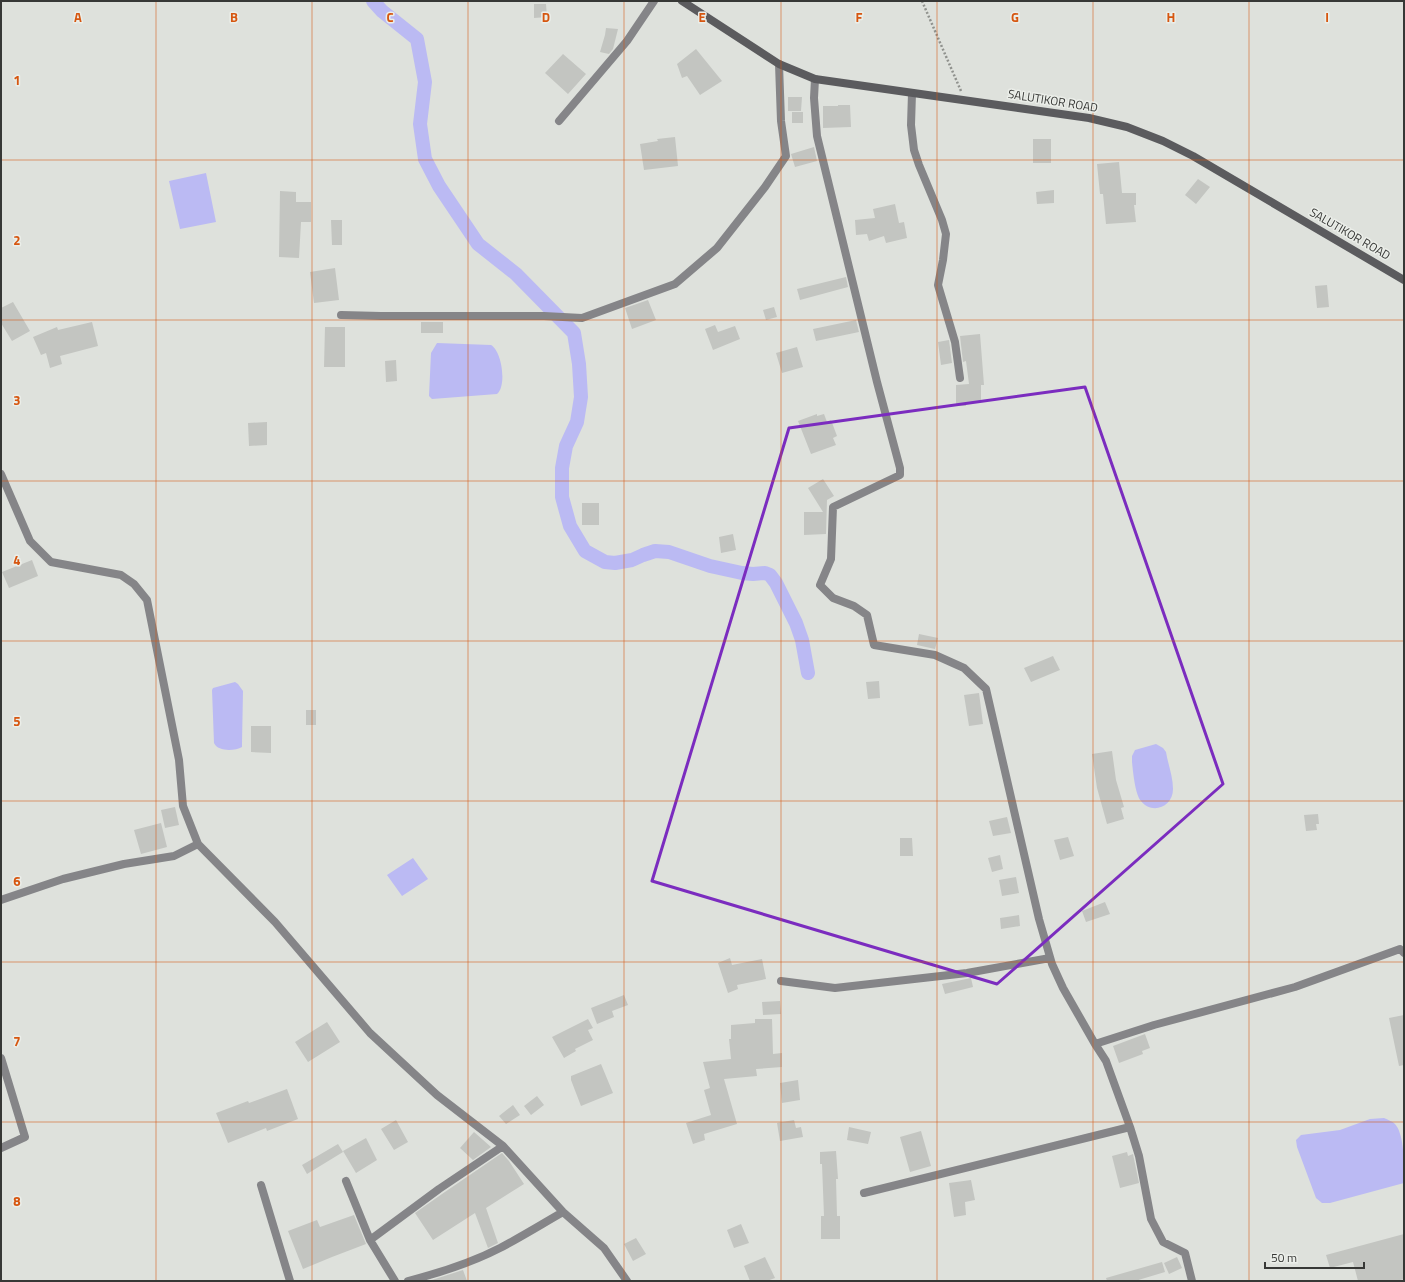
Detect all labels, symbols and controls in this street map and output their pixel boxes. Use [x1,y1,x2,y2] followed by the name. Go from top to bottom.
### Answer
[74,7,82,27] text: A
[230,7,238,27] text: B
[386,7,394,27] text: C
[542,7,550,27] text: D
[698,7,706,27] text: E
[856,7,863,27] text: F
[1011,7,1019,27] text: G
[1167,7,1175,27] text: H
[1325,7,1329,27] text: I
[13,70,21,90] text: 1
[1007,84,1100,117] street label: SALUTIKOR ROAD
[1306,203,1395,265] street label: SALUTIKOR ROAD
[13,230,21,250] text: 2
[13,390,21,410] text: 3
[13,550,21,570] text: 4
[13,711,21,731] text: 5
[13,871,21,891] text: 6
[13,1031,21,1051] text: 7
[13,1191,21,1211] text: 8
[1265,1244,1364,1270] scale bar
[1271,1248,1297,1267] text: 50 m

